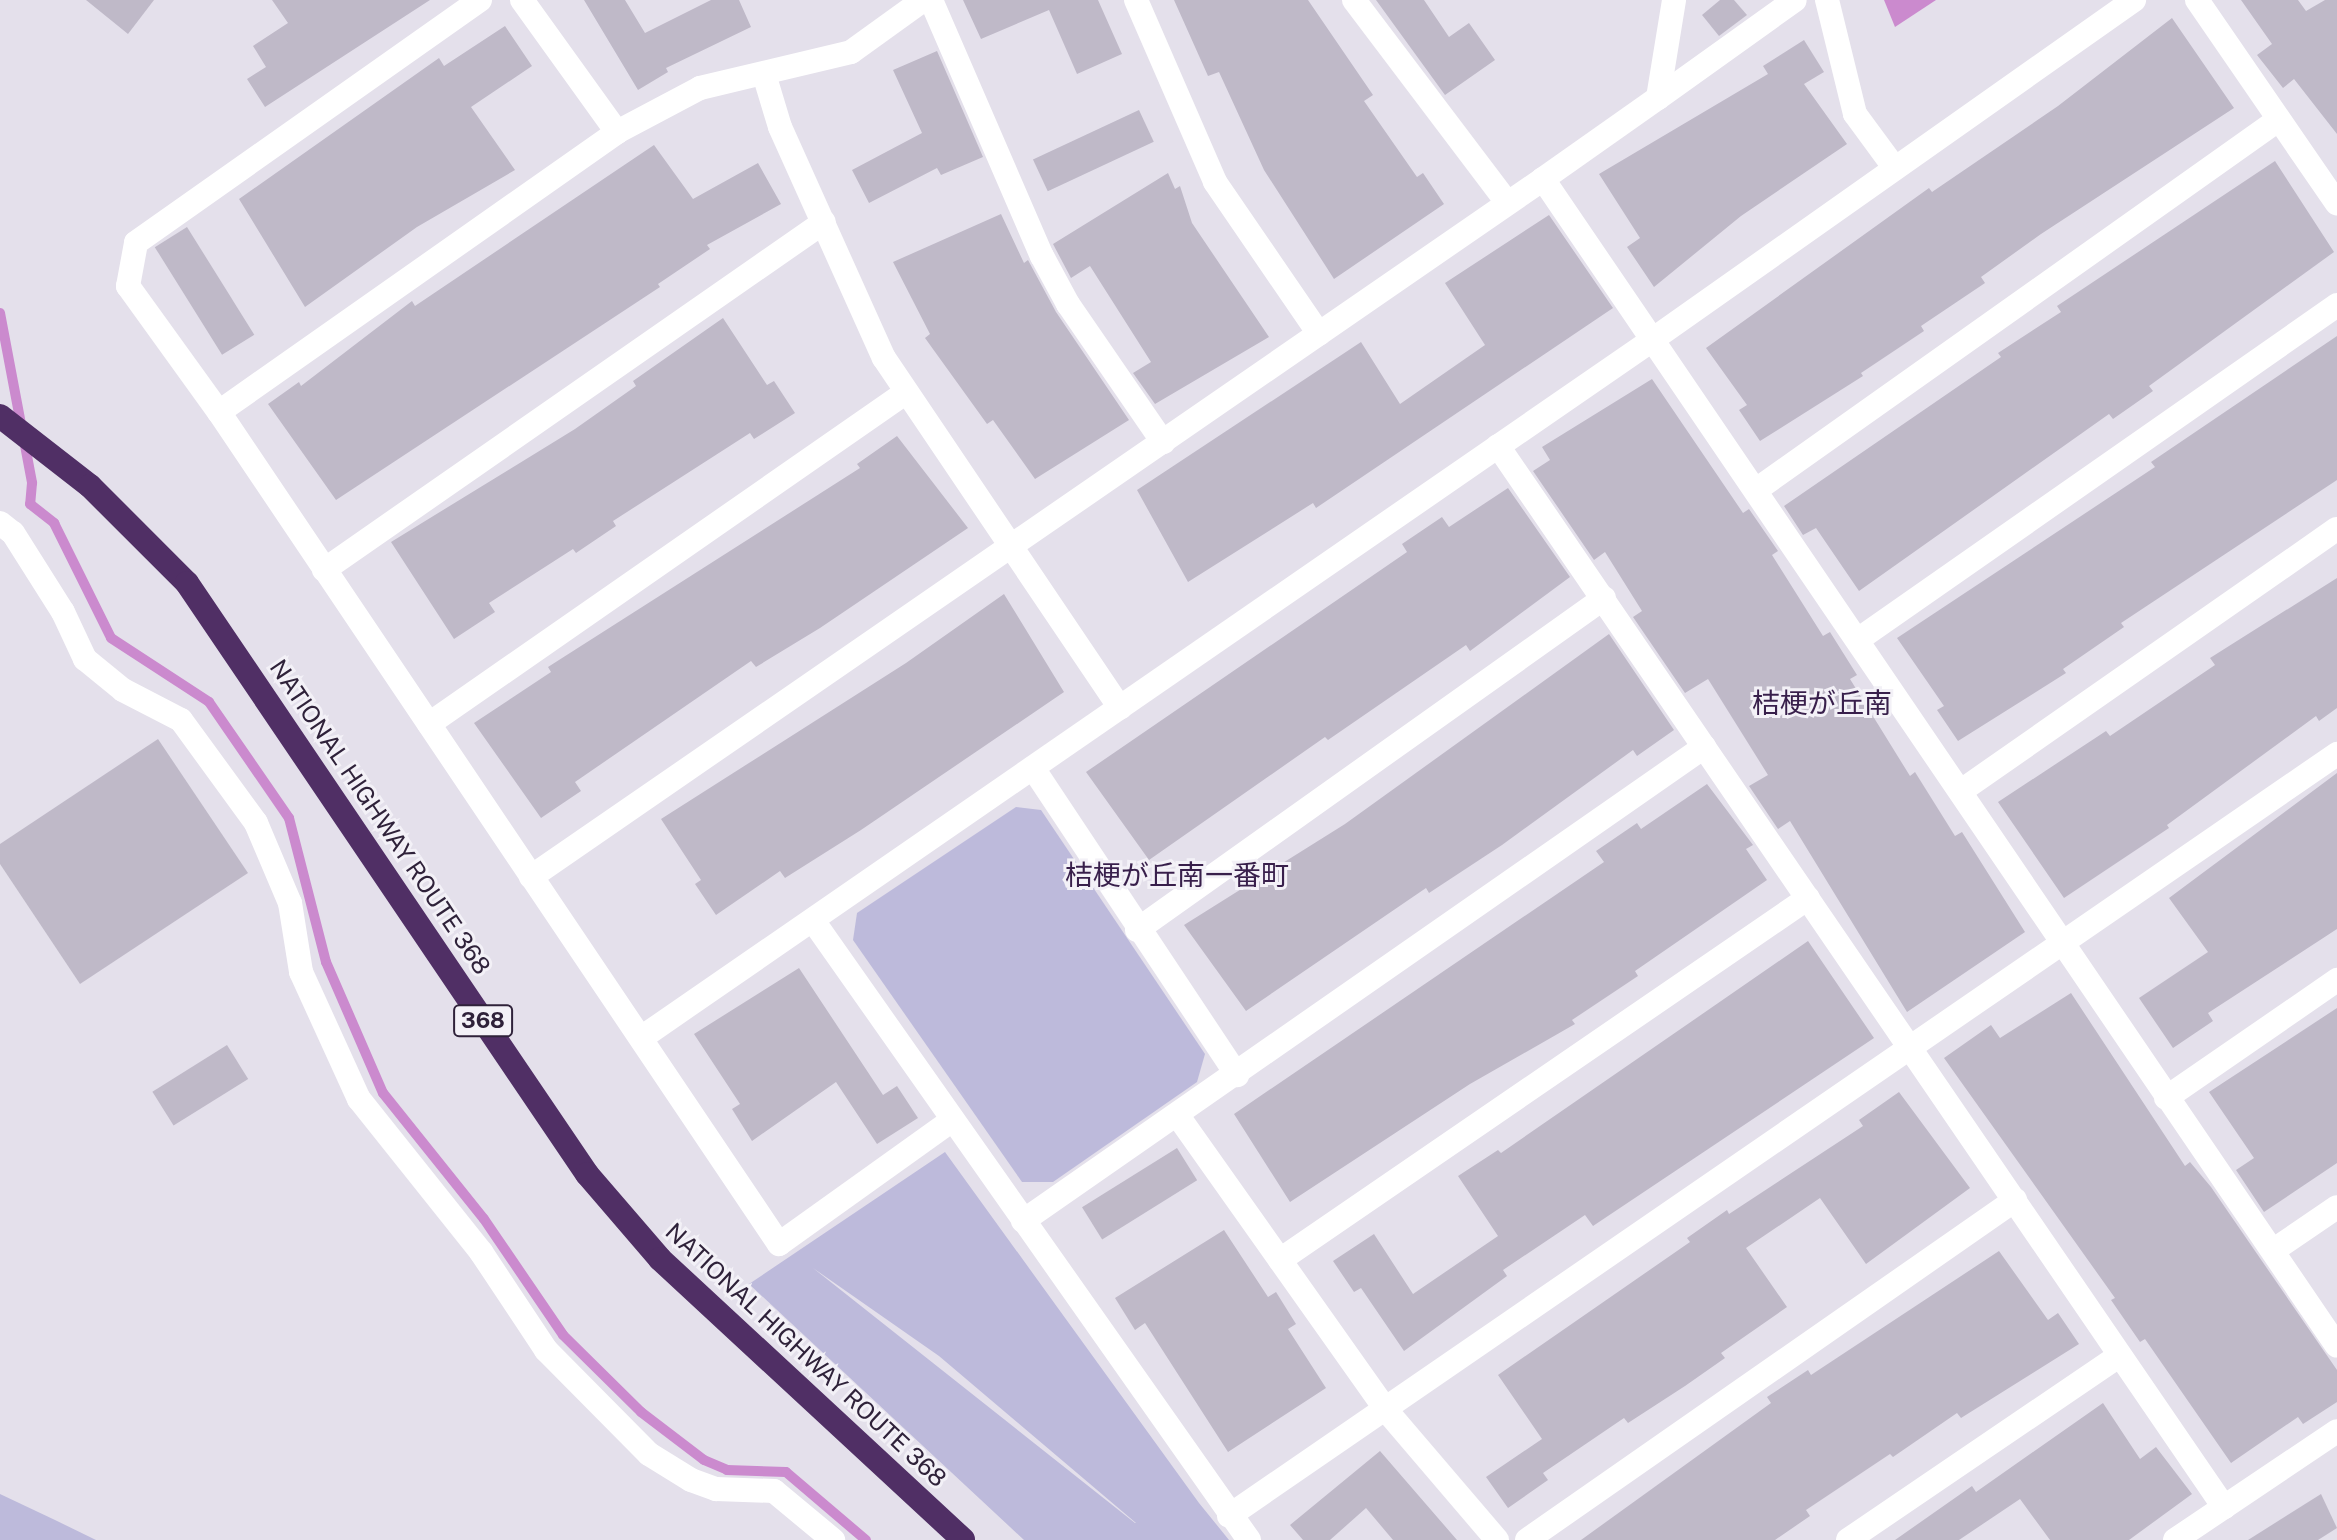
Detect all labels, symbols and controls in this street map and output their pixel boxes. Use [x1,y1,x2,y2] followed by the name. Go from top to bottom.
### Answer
[264,654,496,980] street label: NATIONAL HIGHWAY ROUTE 368
[1752,686,1892,720] district label: 桔梗が丘南
[1065,858,1289,892] district label: 桔梗が丘南一番町
[453,1003,513,1039] road number: 368
[660,1217,952,1493] street label: NATIONAL HIGHWAY ROUTE 368

